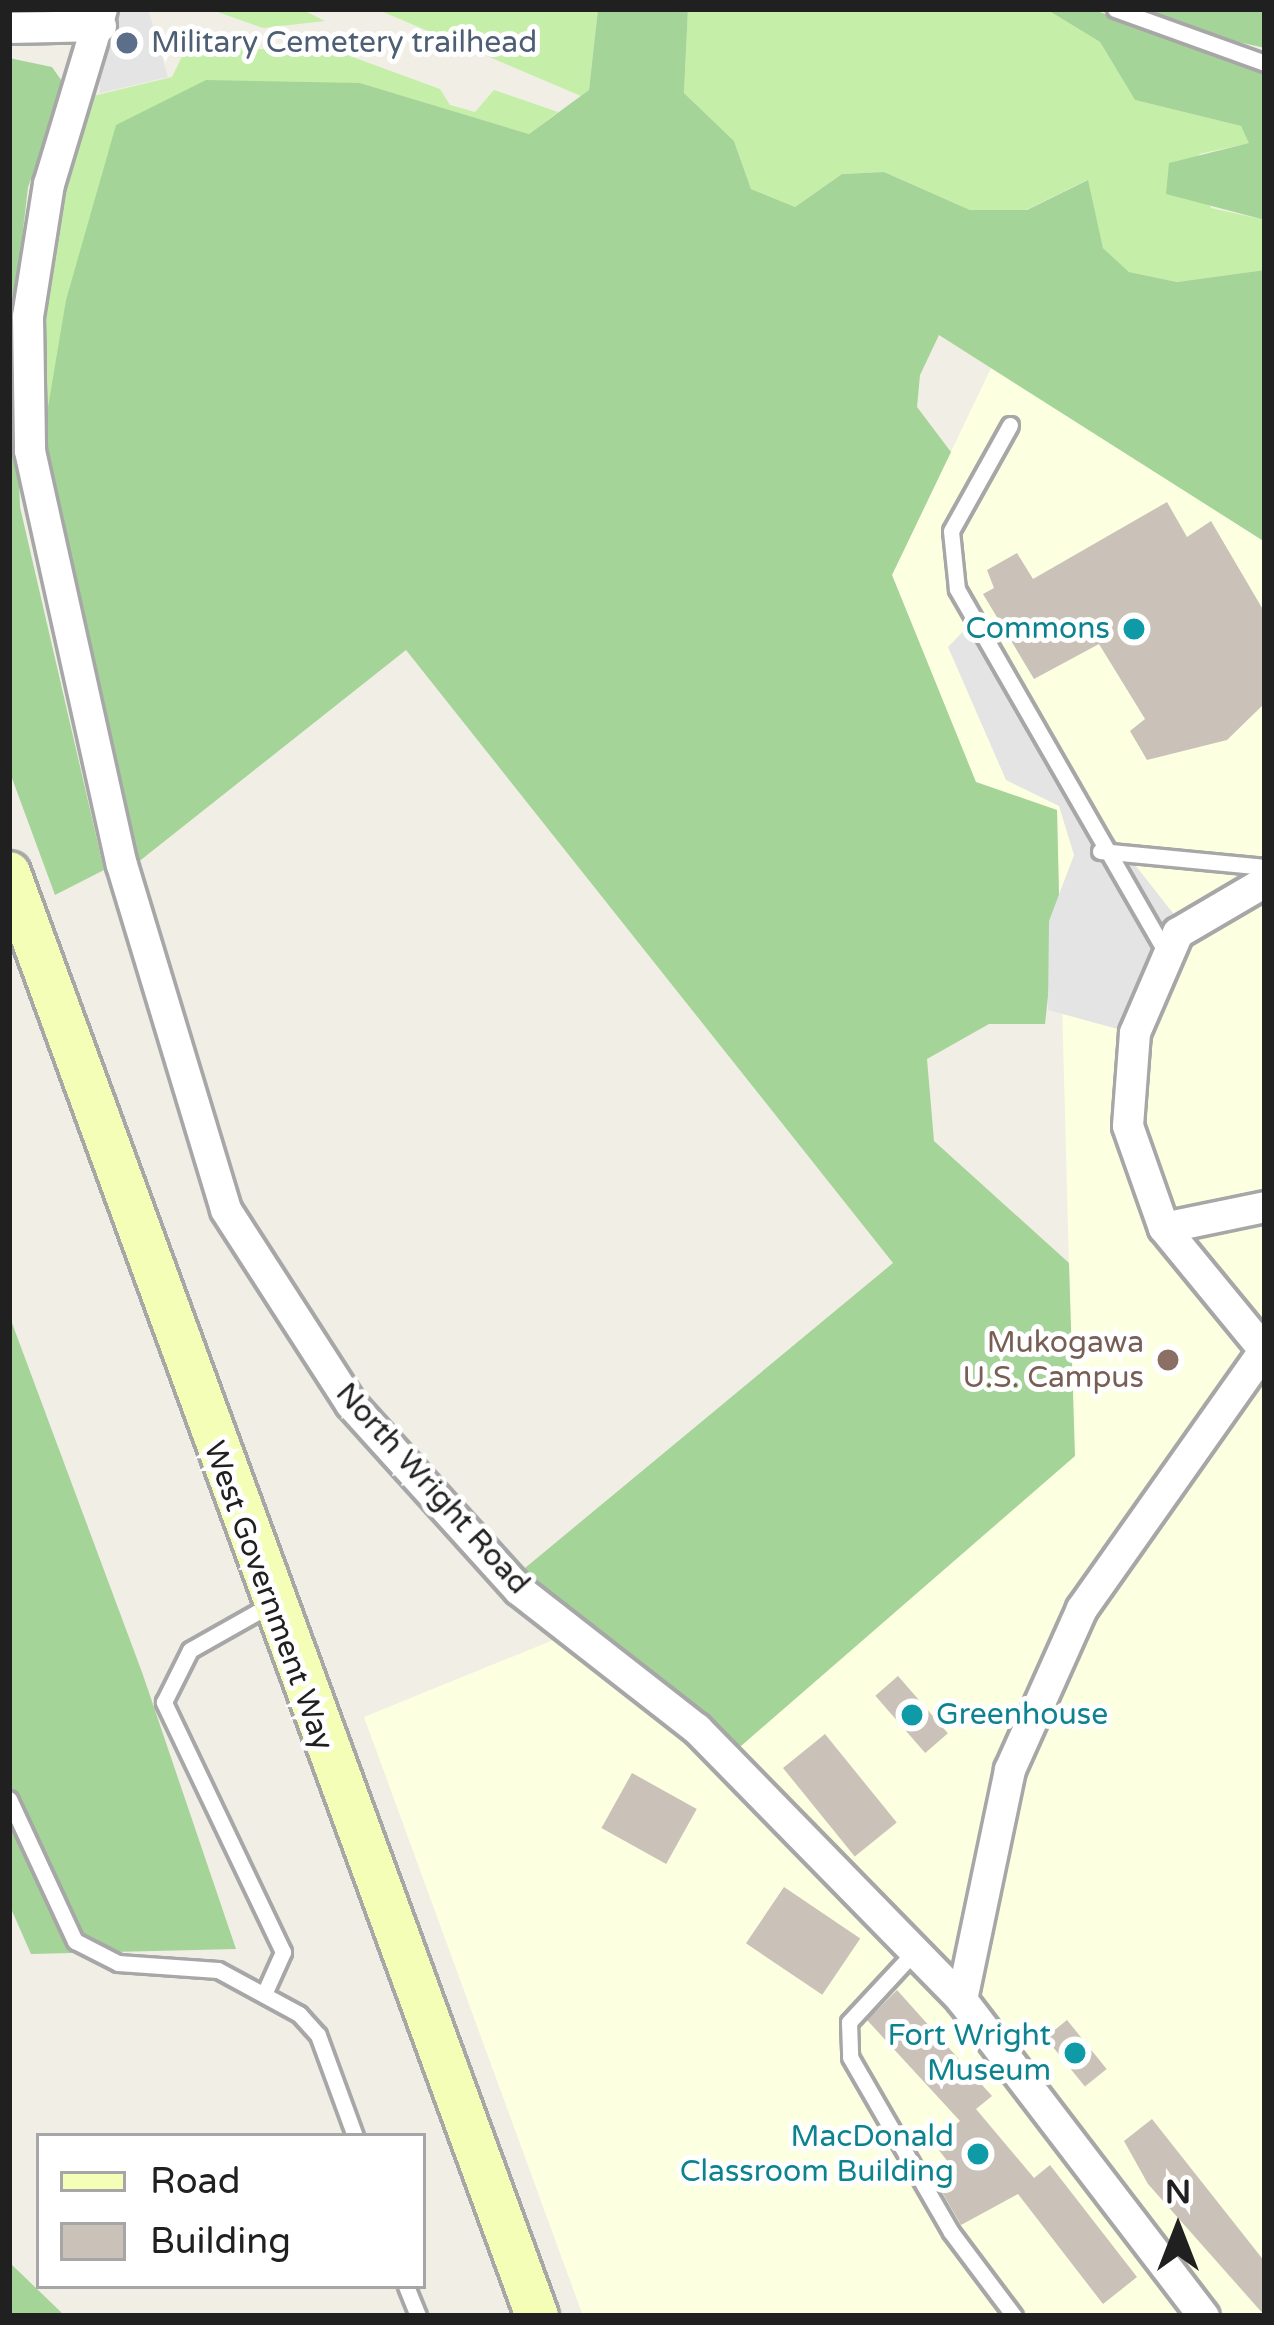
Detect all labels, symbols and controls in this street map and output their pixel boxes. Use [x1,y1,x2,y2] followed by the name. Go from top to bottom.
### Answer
[151,25,537,61] place label: Military Cemetery trailhead
[114,30,140,56] marker: Military Cemetery trailhead
[965,611,1110,647] place label: Commons
[1121,616,1147,642] marker: Commons
[963,1325,1144,1396] place label: Mukogawa U.S. Campus
[1155,1347,1181,1373] marker: Mukogawa U.S. Campus
[328,1376,536,1602] street label: North Wright Road
[195,1437,341,1755] street label: West Government Way
[936,1697,1108,1733] place label: Greenhouse
[899,1702,925,1728] marker: Greenhouse
[887,2018,1051,2088] place label: Fort Wright Museum
[1062,2040,1088,2066] marker: Fort Wright Museum
[680,2119,954,2190] place label: MacDonald Classroom Building
[36,2133,426,2289] legend
[965,2141,991,2167] marker: MacDonald Classroom Building
[150,2160,240,2203] text: Road
[1118,2169,1238,2289] north arrow
[1165,2173,1191,2212] text: N
[150,2220,291,2263] text: Building

